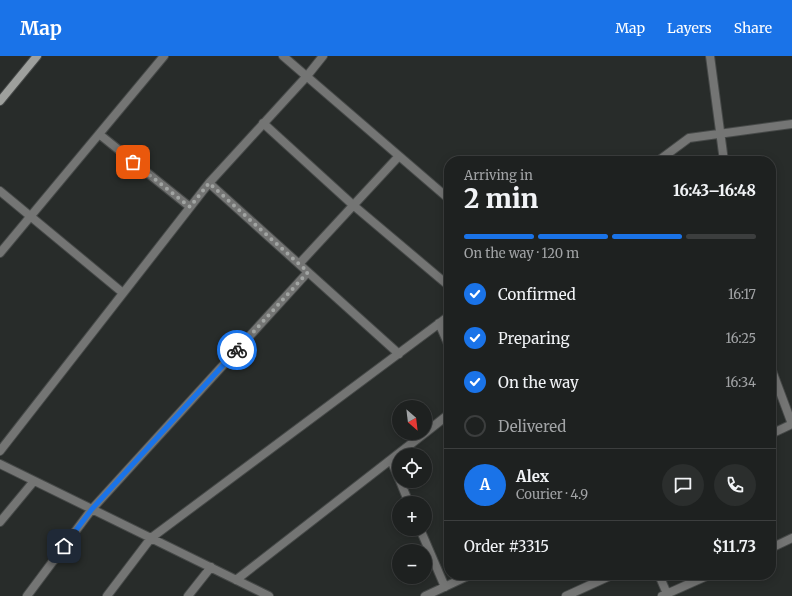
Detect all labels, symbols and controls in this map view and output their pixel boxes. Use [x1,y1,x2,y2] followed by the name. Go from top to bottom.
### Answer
[20,16,62,40] text: Map
[615,19,645,37] text: Map
[667,19,712,37] text: Layers
[734,19,772,37] text: Share
[116,145,150,179] pin
[122,151,144,173] icon: bag
[464,167,533,184] text: Arriving in
[673,181,756,200] text: 16:43–16:48
[464,182,538,215] text: 2 min
[464,245,579,262] text: On the way · 120 m
[464,283,486,305] icon: check
[498,285,576,304] text: Confirmed
[728,286,756,303] text: 16:17
[464,327,486,349] icon: check
[498,329,570,348] text: Preparing
[217,330,257,370] courier
[725,330,756,347] text: 16:25
[226,339,248,361] icon: bike
[464,371,486,393] icon: check
[498,373,579,392] text: On the way
[725,374,756,391] text: 16:34
[392,400,432,440] north arrow
[392,400,432,584] map controls
[498,417,566,436] text: Delivered
[392,448,432,488] button: locate
[662,464,704,506] button: chat
[714,464,756,506] button: phone
[516,467,549,486] text: Alex
[480,475,490,494] text: A
[516,486,588,503] text: Courier · 4.9
[392,496,432,536] button: +
[47,529,81,563] pin
[53,535,75,557] icon: home
[464,537,549,556] text: Order #3315
[713,537,756,556] text: $11.73
[392,544,432,584] button: −

